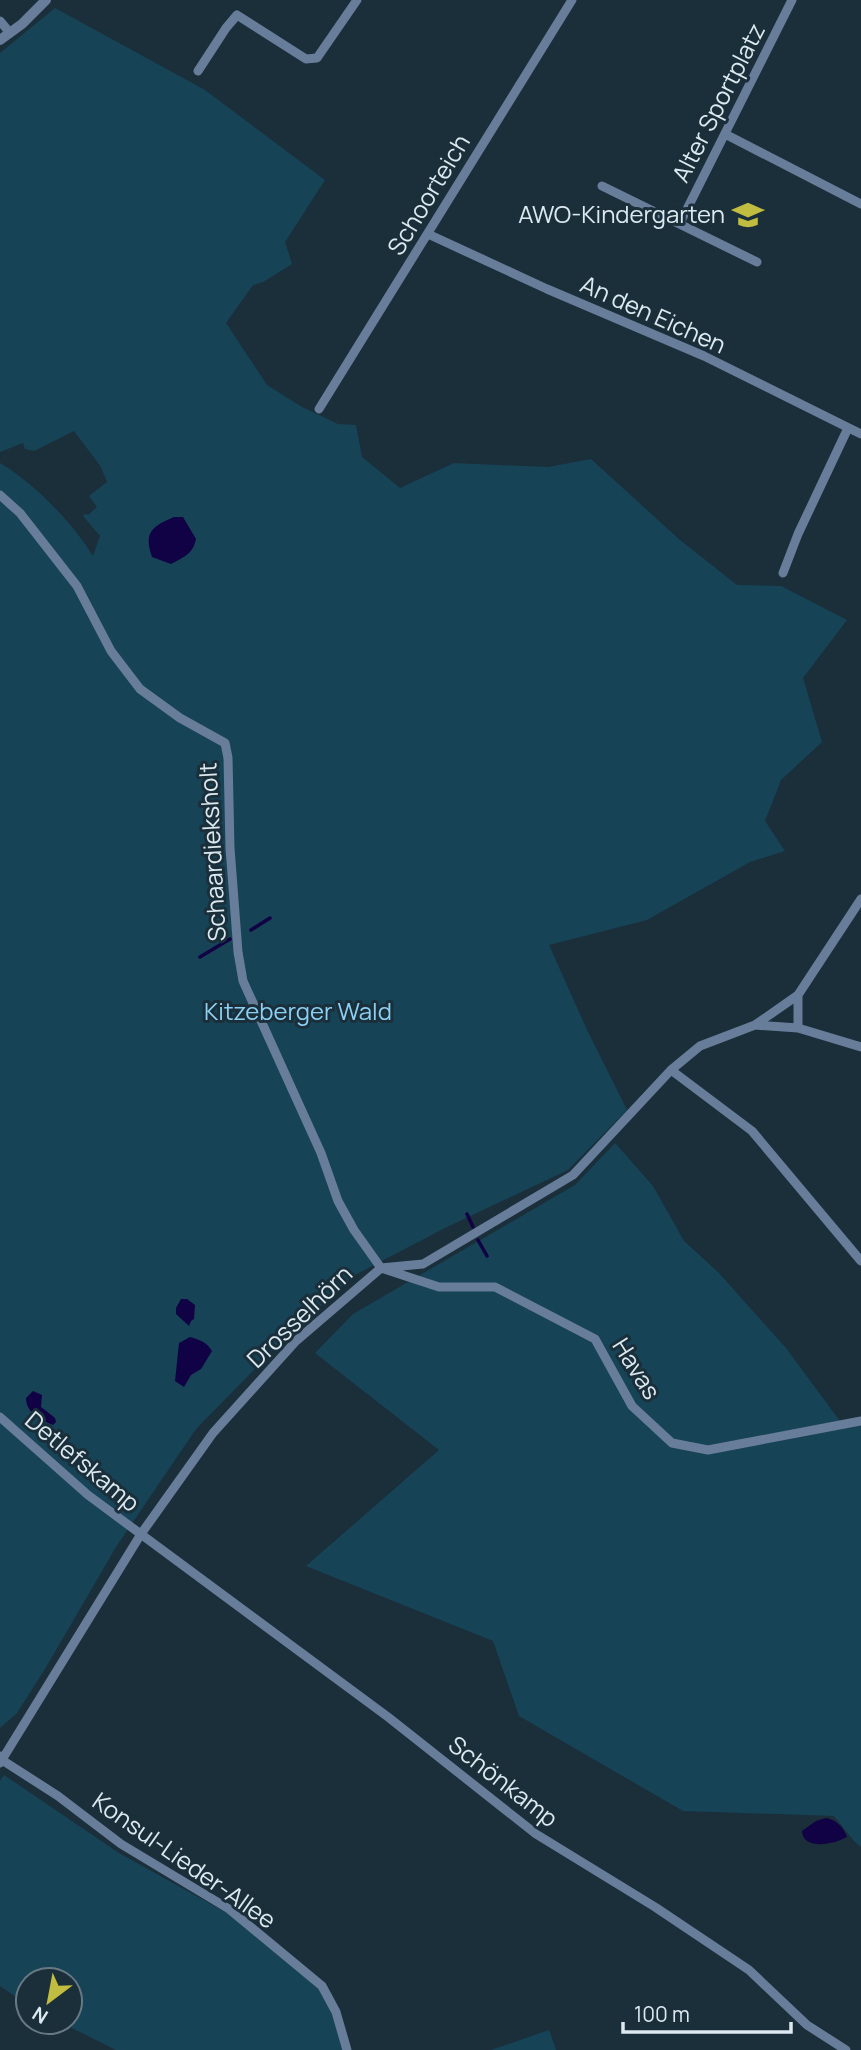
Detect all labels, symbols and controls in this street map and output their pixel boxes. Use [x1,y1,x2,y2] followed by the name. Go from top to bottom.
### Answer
[663,17,772,187] street label: Alter Sportplatz
[379,128,477,261] street label: Schoorteich
[518,197,725,230] place label: AWO-Kindergarten
[731,198,765,232] school or university icon: AWO-Kindergarten
[576,267,732,360] street label: An den Eichen
[190,762,233,942] street label: Schaardieksholt
[204,994,392,1027] park label: Kitzeberger Wald
[239,1257,359,1375] street label: Drosselhörn
[606,1331,669,1405] street label: Havas
[19,1403,147,1519] street label: Detlefskamp
[442,1728,566,1834] street label: Schönkamp
[86,1784,283,1936] street label: Konsul-Lieder-Allee
[14,1966,84,2036] north arrow
[623,1990,791,2034] scale bar
[634,2000,690,2028] text: 100 m
[27,2001,53,2030] text: N

